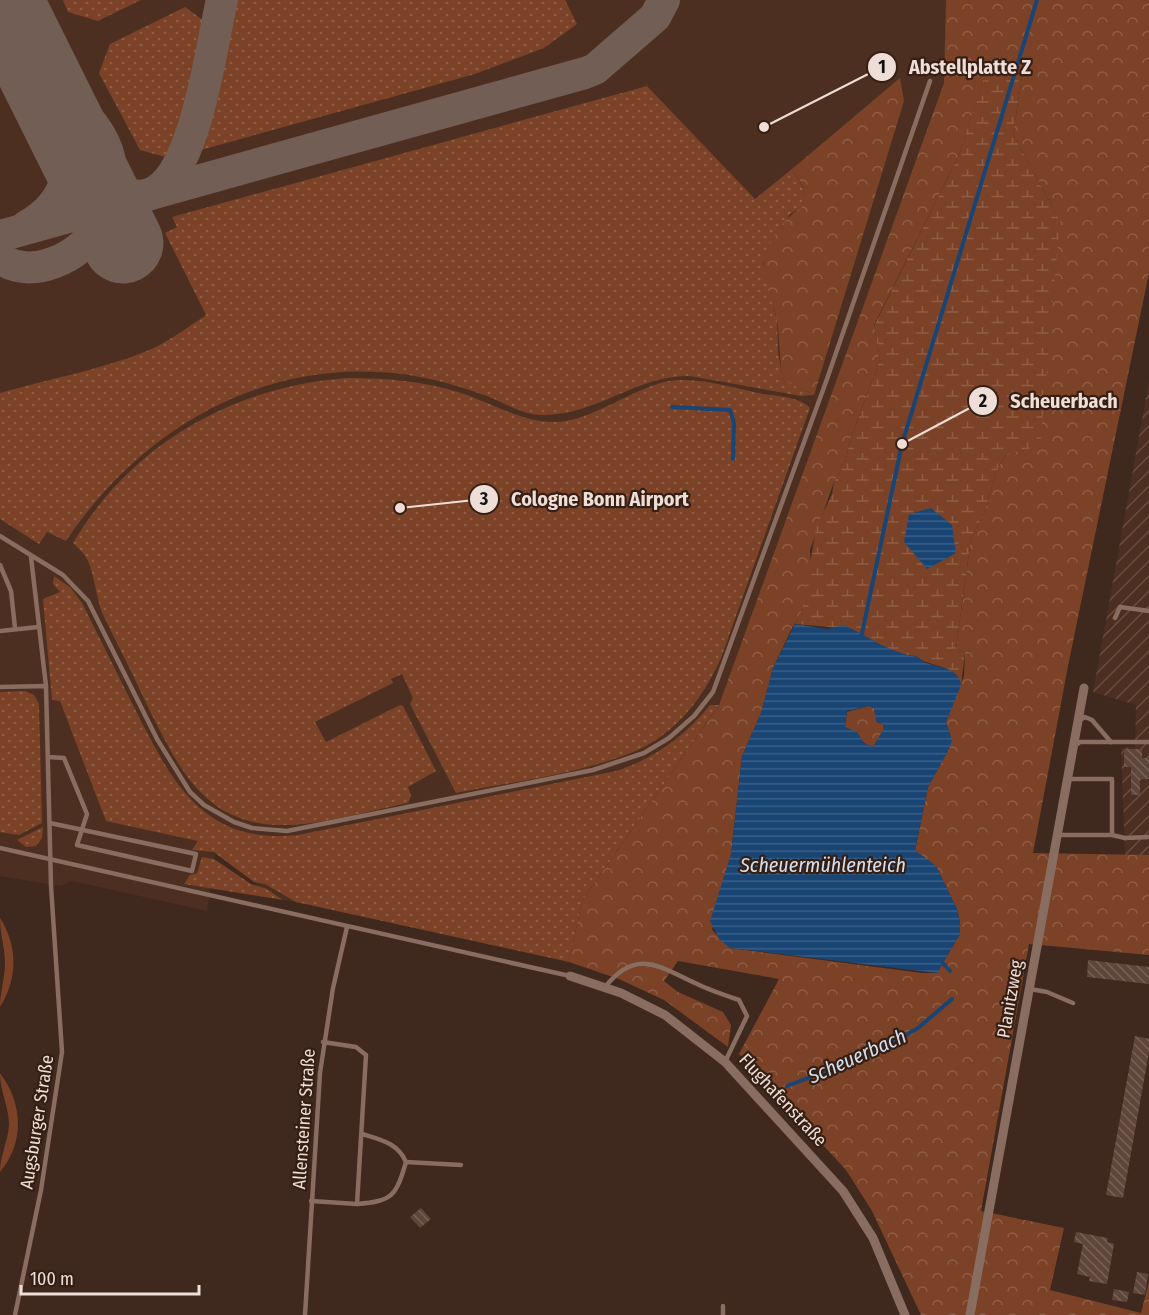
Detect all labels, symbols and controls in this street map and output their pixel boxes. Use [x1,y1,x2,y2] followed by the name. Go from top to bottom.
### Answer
[867,48,1043,86] callout: Abstellplatte Z
[908,55,1031,79] text: Abstellplatte Z
[878,56,886,78] text: 1
[968,382,1130,420] callout: Scheuerbach
[1010,389,1118,413] text: Scheuerbach
[978,390,987,412] text: 2
[469,480,701,518] callout: Cologne Bonn Airport
[511,487,690,511] text: Cologne Bonn Airport
[479,488,489,510] text: 3
[739,853,906,877] water label: Scheuermühlenteich
[992,958,1028,1040] street label: Planitzweg
[803,1024,910,1089] water label: Scheuerbach
[288,1048,320,1190] street label: Allensteiner Straße
[734,1049,832,1151] street label: Flughafenstraße
[16,1053,58,1191] street label: Augsburger Straße
[21,1258,200,1296] scale bar
[30,1268,74,1290] text: 100 m

